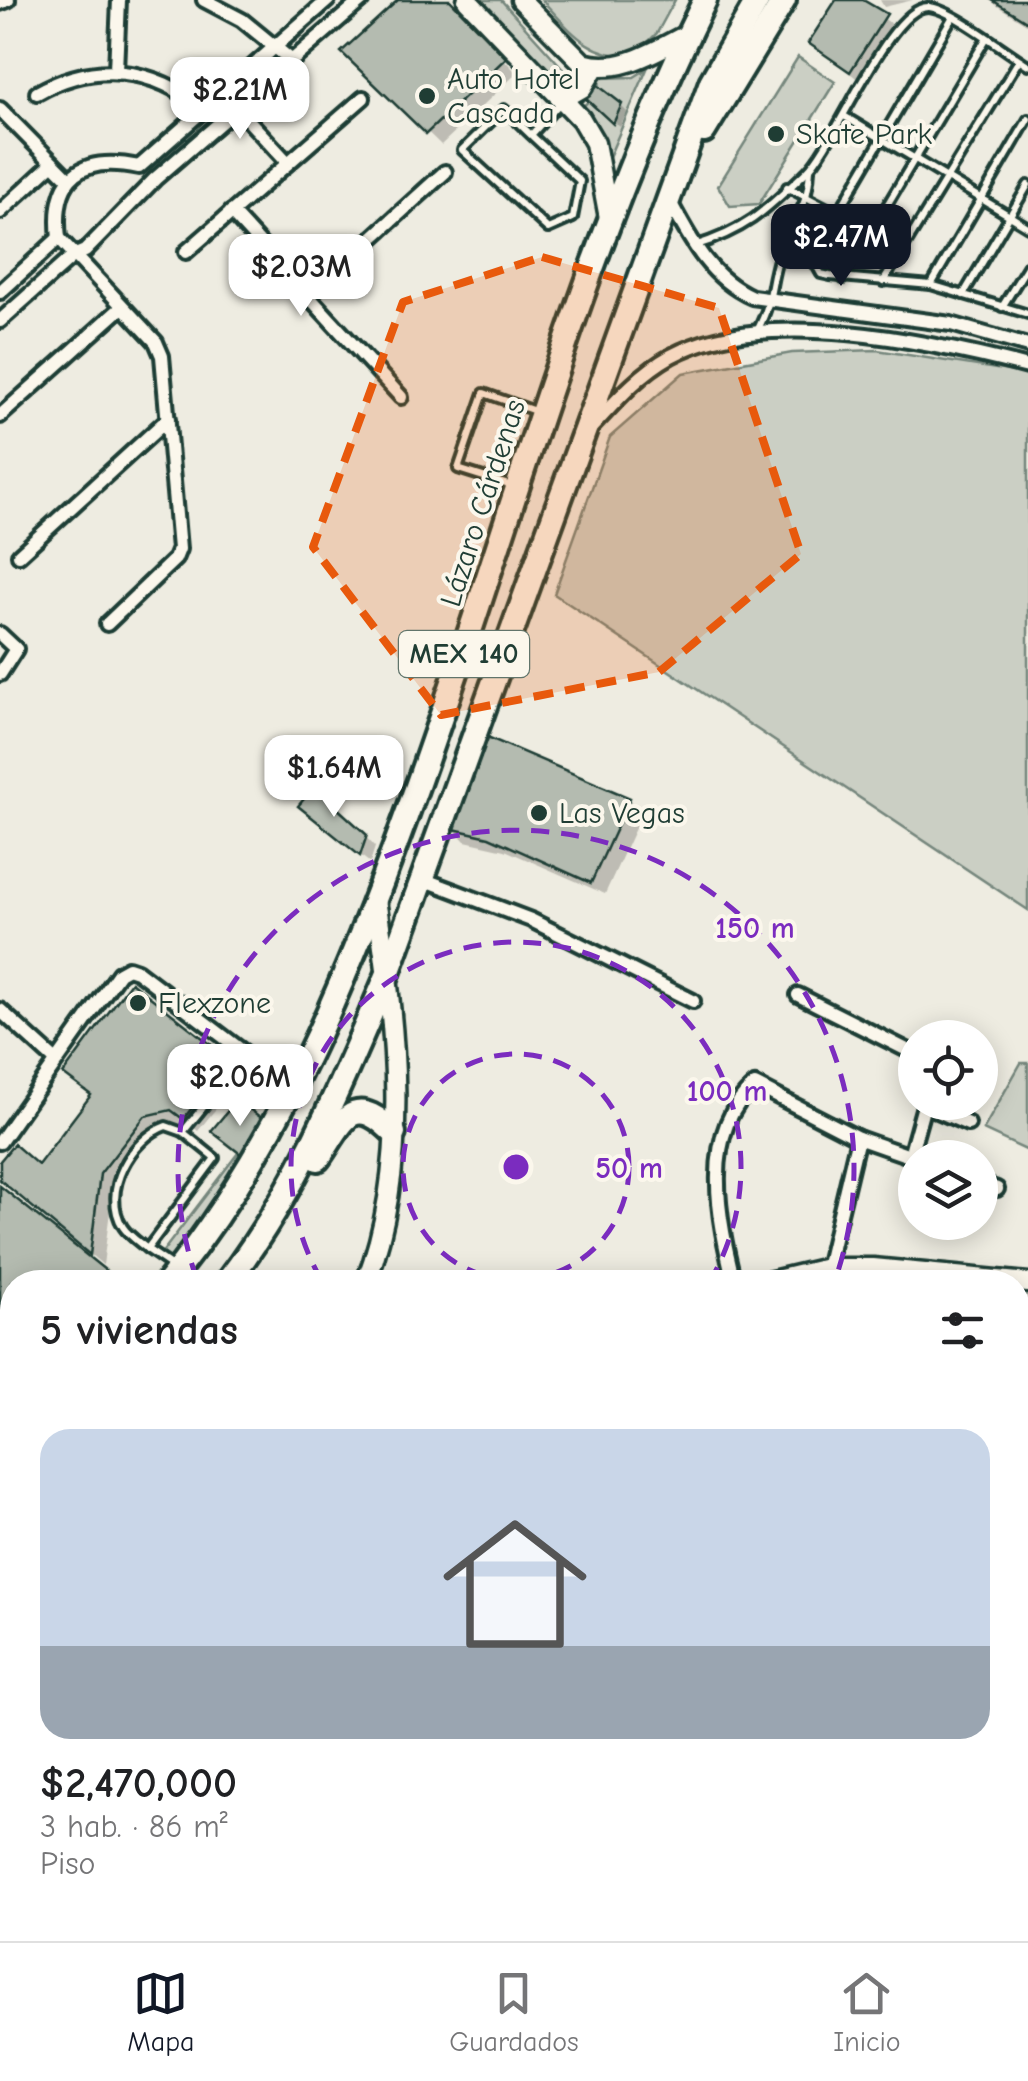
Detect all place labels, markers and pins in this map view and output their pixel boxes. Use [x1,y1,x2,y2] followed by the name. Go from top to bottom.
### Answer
[159,57,321,142] pin: $2.21M
[447,62,580,131] place label: Auto Hotel Cascada
[416,85,438,107] marker: Auto Hotel Cascada
[796,117,933,152] place label: Skate Park
[765,123,787,145] marker: Skate Park
[760,204,922,289] pin: $2.47M
[220,234,382,319] pin: $2.03M
[253,735,415,820] pin: $1.64M
[559,796,685,831] place label: Las Vegas
[528,802,550,824] marker: Las Vegas
[158,986,271,1021] place label: Flexzone
[127,992,149,1014] marker: Flexzone
[159,1044,321,1129] pin: $2.06M
[498,1149,534,1185] centre of rings

